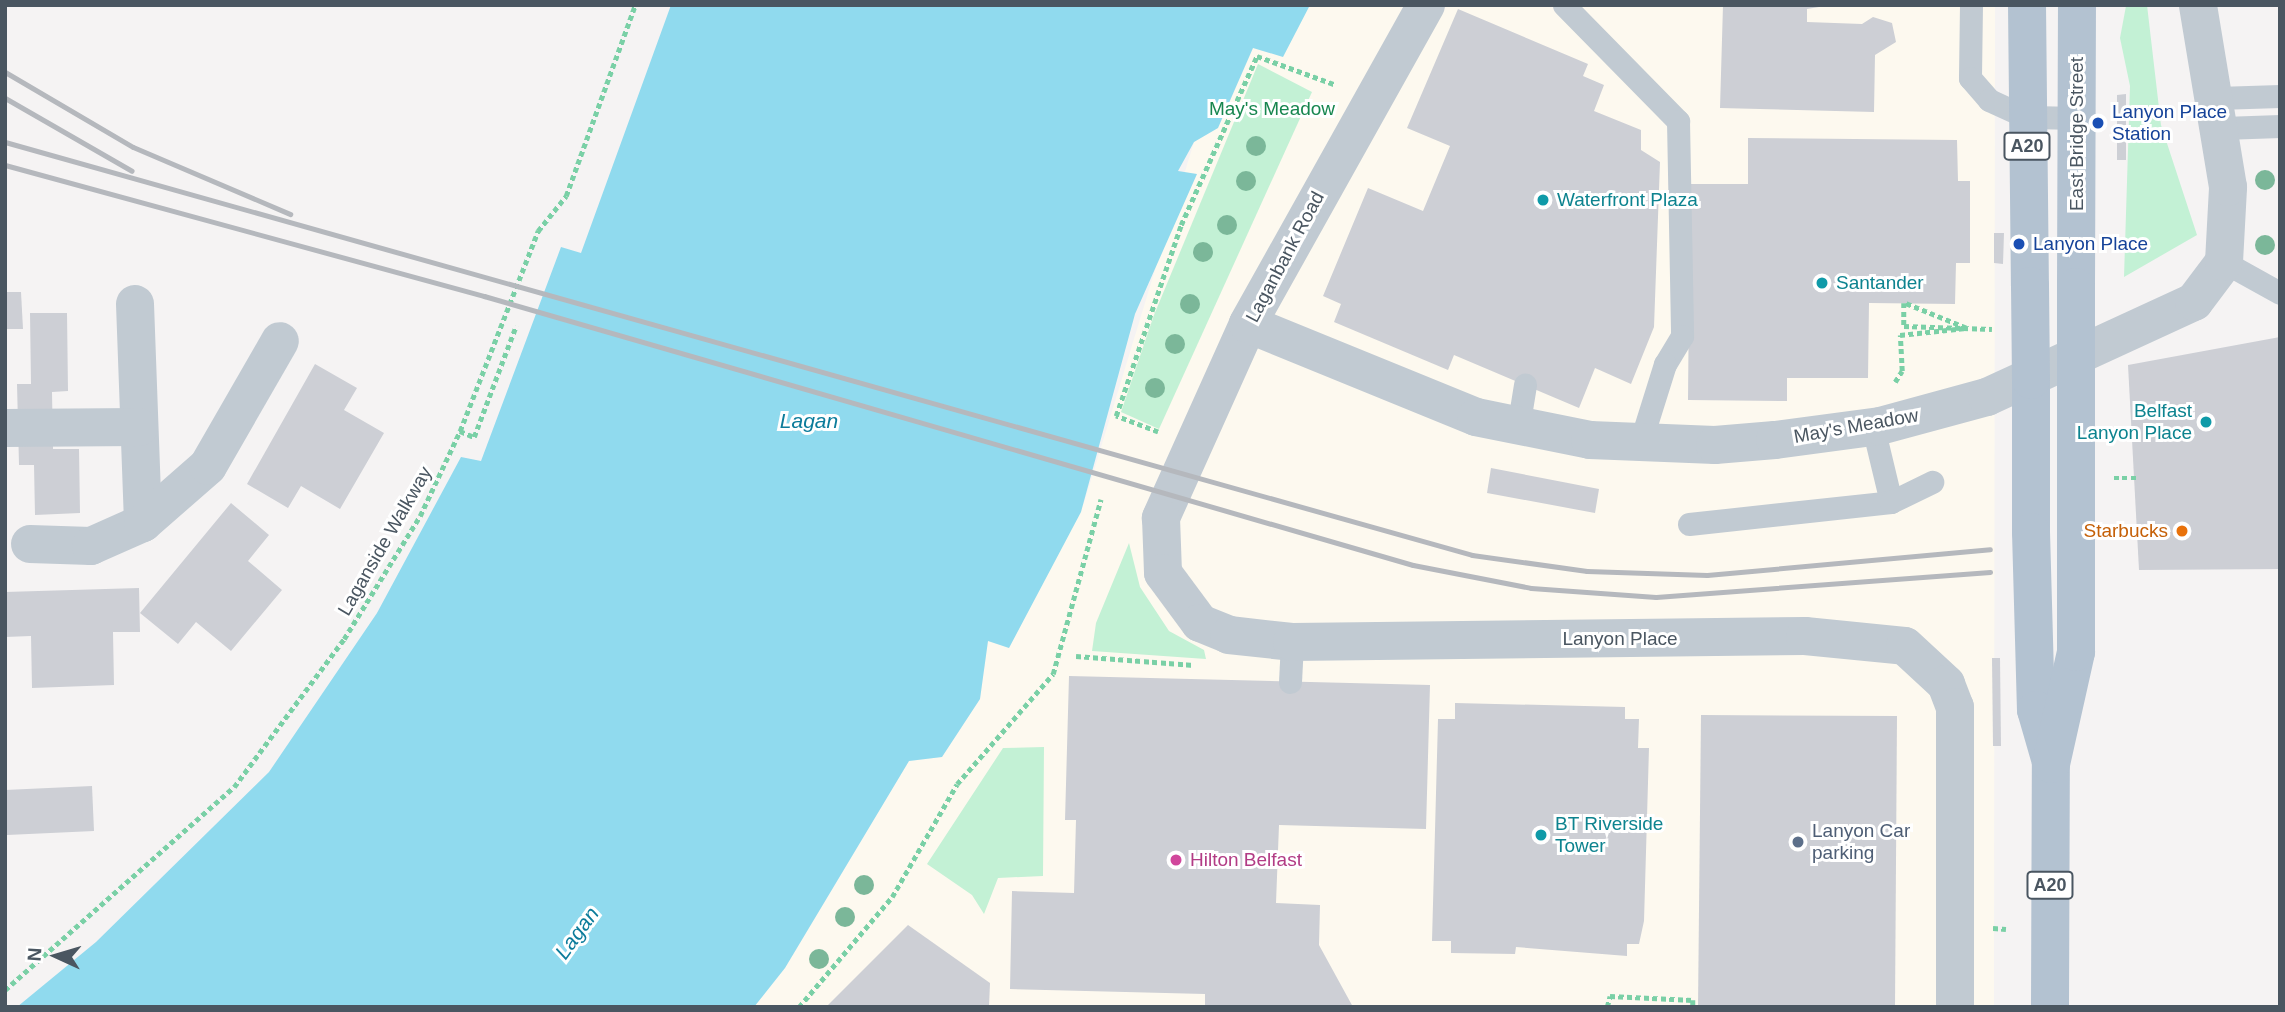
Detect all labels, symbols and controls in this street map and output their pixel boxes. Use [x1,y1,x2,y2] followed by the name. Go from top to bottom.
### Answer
[2066,57,2088,211] street label: East Bridge Street
[1209,98,1335,120] park label: May's Meadow
[2112,101,2227,145] place label: Lanyon Place Station
[2090,115,2106,131] marker: Lanyon Place Station
[2002,132,2052,160] road number: A20
[1241,188,1329,326] street label: Laganbank Road
[1557,189,1698,211] place label: Waterfront Plaza
[1535,192,1551,208] marker: Waterfront Plaza
[2033,233,2148,255] place label: Lanyon Place
[2011,236,2027,252] marker: Lanyon Place
[1836,272,1924,294] place label: Santander
[1814,275,1830,291] marker: Santander
[2077,400,2192,444] place label: Belfast Lanyon Place
[1792,404,1920,448] street label: May's Meadow
[780,408,838,434] water label: Lagan
[2198,414,2214,430] marker: Belfast Lanyon Place
[333,462,437,620] street label: Laganside Walkway
[2084,520,2168,542] place label: Starbucks
[2174,523,2190,539] marker: Starbucks
[1562,628,1678,650] street label: Lanyon Place
[1555,813,1664,857] place label: BT Riverside Tower
[1812,820,1910,864] place label: Lanyon Car parking
[1533,827,1549,843] marker: BT Riverside Tower
[1790,834,1806,850] marker: Lanyon Car parking
[1190,849,1302,871] place label: Hilton Belfast
[1168,852,1184,868] marker: Hilton Belfast
[2025,870,2074,900] road number: A20
[550,902,604,964] water label: Lagan
[21,921,91,991] north arrow
[24,947,46,962] text: N

